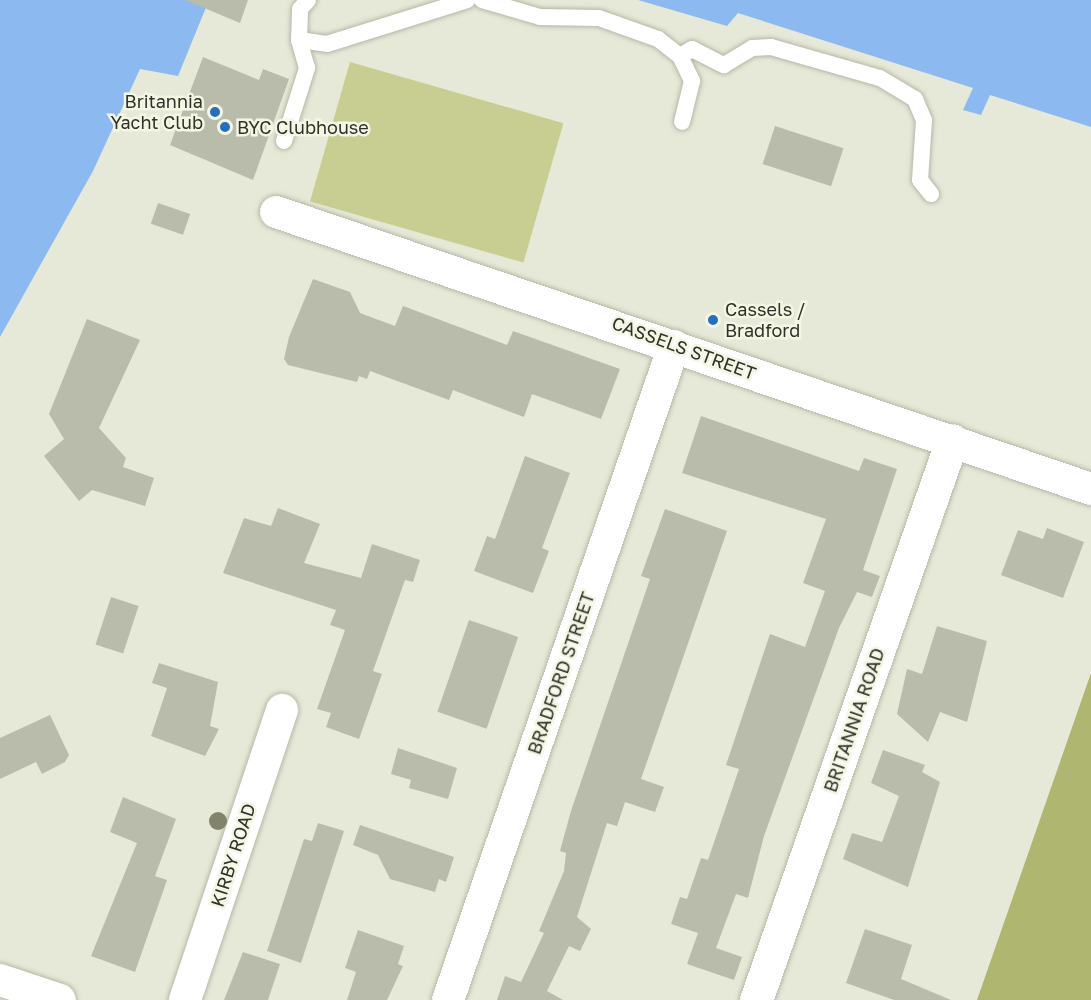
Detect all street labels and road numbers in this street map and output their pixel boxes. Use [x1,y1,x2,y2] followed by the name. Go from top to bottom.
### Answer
[609,312,759,384] street label: CASSELS STREET
[523,589,599,757] street label: BRADFORD STREET
[819,645,889,795] street label: BRITANNIA ROAD
[206,801,260,909] street label: KIRBY ROAD

